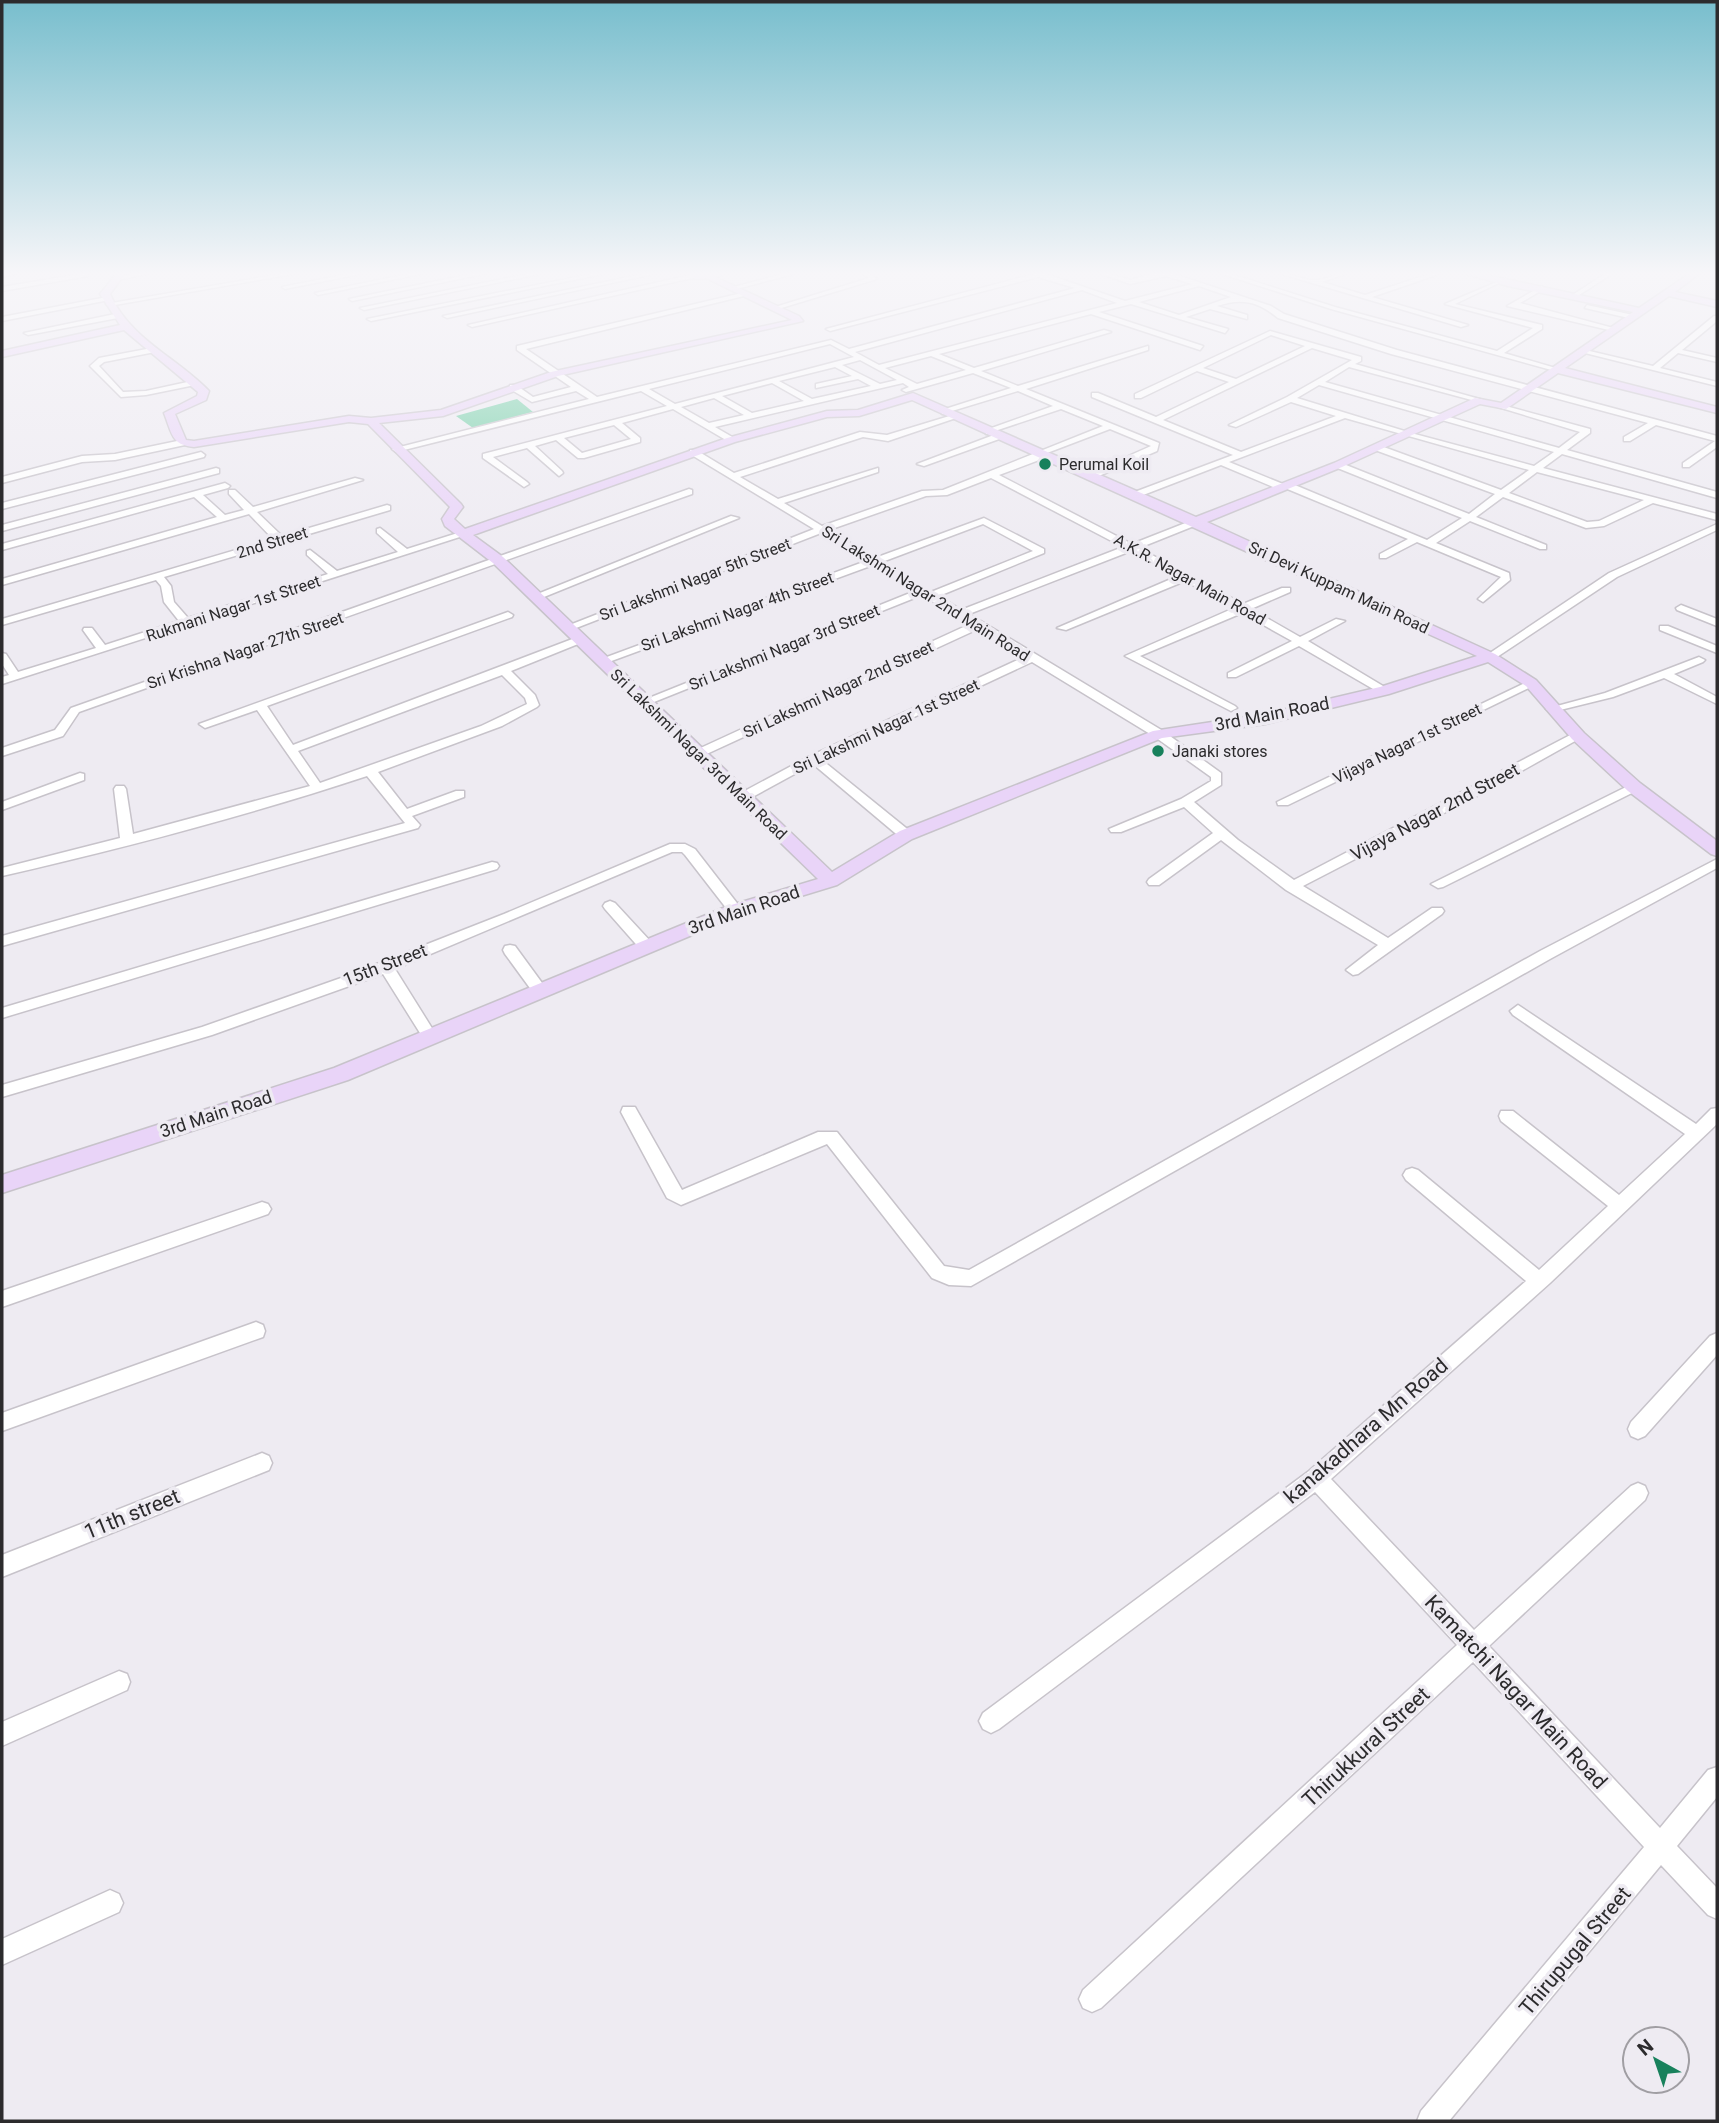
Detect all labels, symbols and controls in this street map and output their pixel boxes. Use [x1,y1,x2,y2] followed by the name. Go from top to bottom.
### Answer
[1059,455,1149,474] place label: Perumal Koil
[1037,456,1053,472] marker: Perumal Koil
[818,521,1033,665] street label: Sri Lakshmi Nagar 2nd Main Road
[234,523,310,562] street label: 2nd Street
[1111,530,1269,629] street label: A.K.R. Nagar Main Road
[597,534,794,625] street label: Sri Lakshmi Nagar 5th Street
[1246,537,1432,638] street label: Sri Devi Kuppam Main Road
[638,568,836,655] street label: Sri Lakshmi Nagar 4th Street
[144,571,323,646] street label: Rukmani Nagar 1st Street
[686,600,882,694] street label: Sri Lakshmi Nagar 3rd Street
[145,608,346,693] street label: Sri Krishna Nagar 27th Street
[740,637,936,742] street label: Sri Lakshmi Nagar 2nd Street
[607,665,791,844] street label: Sri Lakshmi Nagar 3rd Main Road
[790,675,982,778] street label: Sri Lakshmi Nagar 1st Street
[1213,692,1331,735] street label: 3rd Main Road
[1330,699,1484,788] street label: Vijaya Nagar 1st Street
[1172,742,1268,761] place label: Janaki stores
[1150,743,1166,759] marker: Janaki stores
[1347,758,1523,865] street label: Vijaya Nagar 2nd Street
[685,881,802,938] street label: 3rd Main Road
[340,939,430,990] street label: 15th Street
[157,1086,274,1141] street label: 3rd Main Road
[1279,1353,1453,1509] street label: kanakadhara Mn Road
[81,1484,183,1544] street label: 11th street
[1420,1590,1612,1794] street label: Kamatchi Nagar Main Road
[1298,1682,1434,1812] street label: Thirukkural Street
[1514,1882,1636,2020] street label: Thirupugal Street
[1621,2025,1691,2095] north arrow
[1633,2034,1658,2060] text: N

